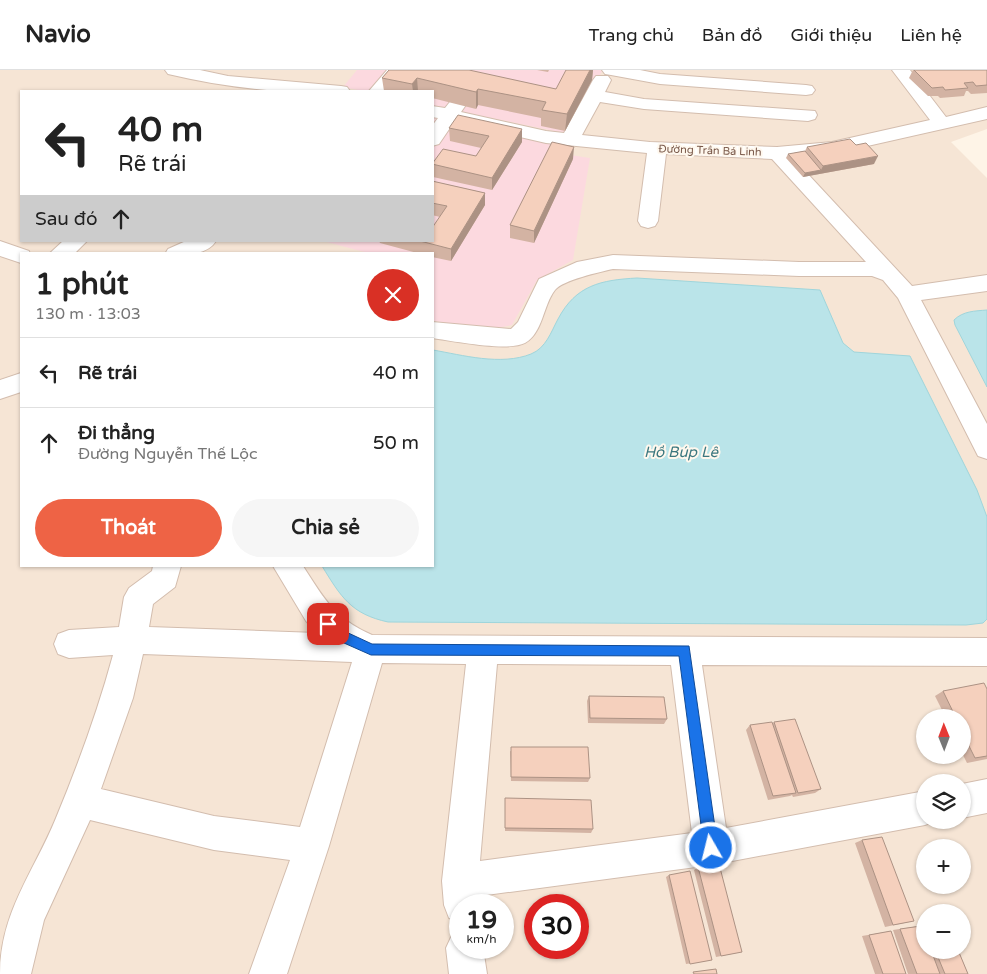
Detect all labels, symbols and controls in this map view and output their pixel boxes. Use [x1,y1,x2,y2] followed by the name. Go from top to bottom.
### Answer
[25,20,91,49] text: Navio
[589,24,674,46] text: Trang chủ
[702,24,762,46] text: Bản đồ
[790,24,872,46] text: Giới thiệu
[900,24,962,46] text: Liên hệ
[118,109,203,151] text: 40 m
[35,110,100,175] icon: left
[658,142,762,159] street label: Đường Trần Bá Linh
[118,151,187,177] text: Rẽ trái
[107,205,135,233] icon: ahead
[35,208,97,230] text: Sau đó
[35,266,128,303] text: 1 phút
[367,269,419,321] button: close
[35,304,141,324] text: 130 m · 13:03
[35,359,63,387] icon: left
[78,362,137,384] text: Rẽ trái
[373,362,419,384] text: 40 m
[78,422,155,444] text: Đi thẳng
[35,429,63,457] icon: ahead
[373,432,419,454] text: 50 m
[644,443,720,461] water label: Hồ Búp Lê
[78,444,258,464] text: Đường Nguyễn Thế Lộc
[35,499,222,557] button: Thoát
[232,499,419,557] button: Chia sẻ
[307,603,349,645] pin
[314,610,342,638] icon: arrive
[916,709,971,764] north arrow
[916,709,971,959] map controls
[916,774,971,829] button: layers
[684,821,736,873] position arrow
[916,839,971,894] button: +
[524,894,589,959] speed limit sign: 30
[916,904,971,959] button: −
[466,905,497,935] text: 19
[466,932,497,946] text: km/h

